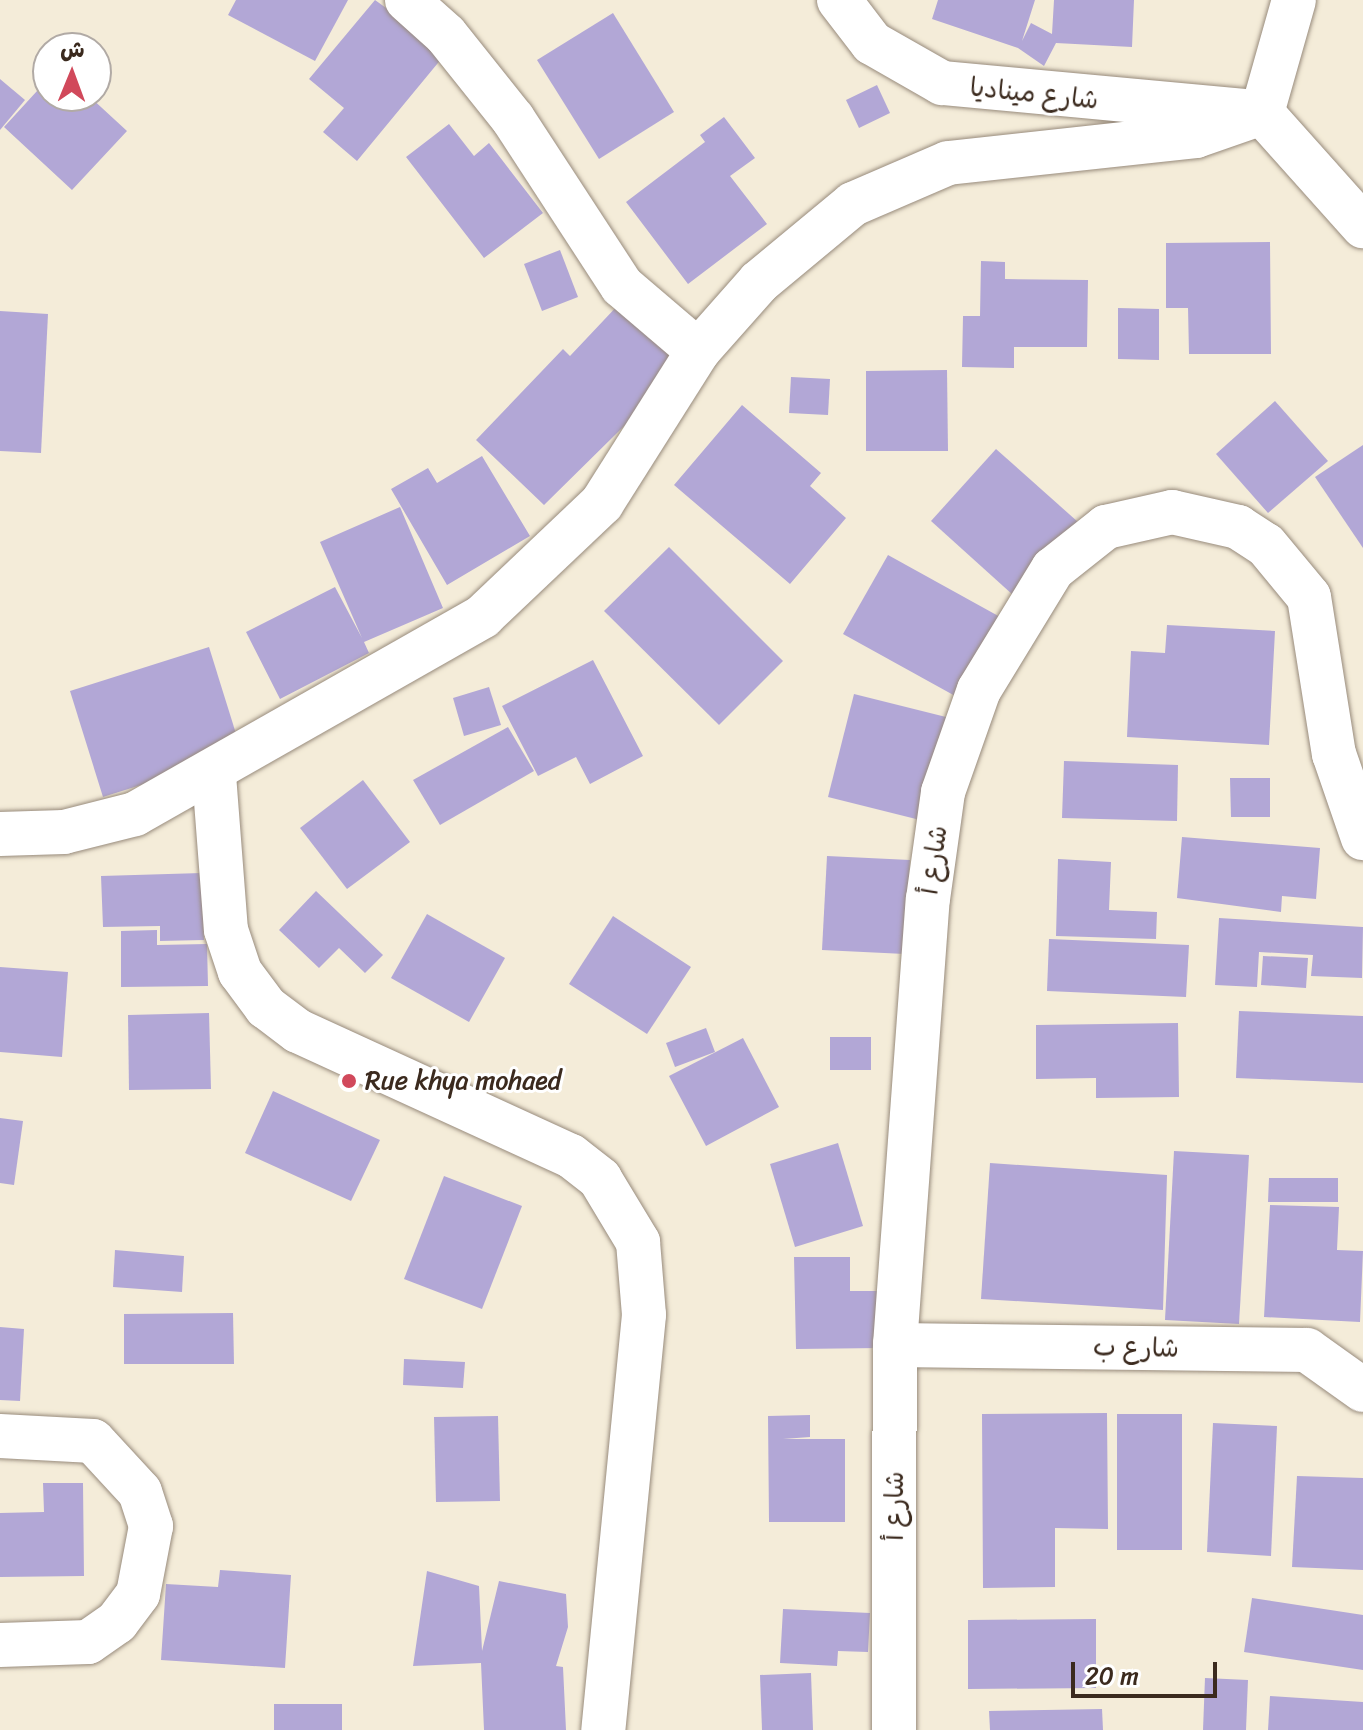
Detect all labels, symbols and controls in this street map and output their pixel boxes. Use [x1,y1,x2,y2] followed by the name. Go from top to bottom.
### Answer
[60,30,85,69] text: ش
[32,32,112,112] north arrow
[968,72,1100,116] street label: شارع ميناديا
[914,823,954,897] street label: شارع أ
[365,1065,561,1097] place label: Rue khya mohaed
[340,1072,358,1090] marker: Rue khya mohaed
[1093,1332,1179,1364] street label: شارع ب
[879,1471,911,1541] street label: شارع أ
[1075,1646,1221,1696] scale bar
[1085,1655,1139,1697] text: 20 m

